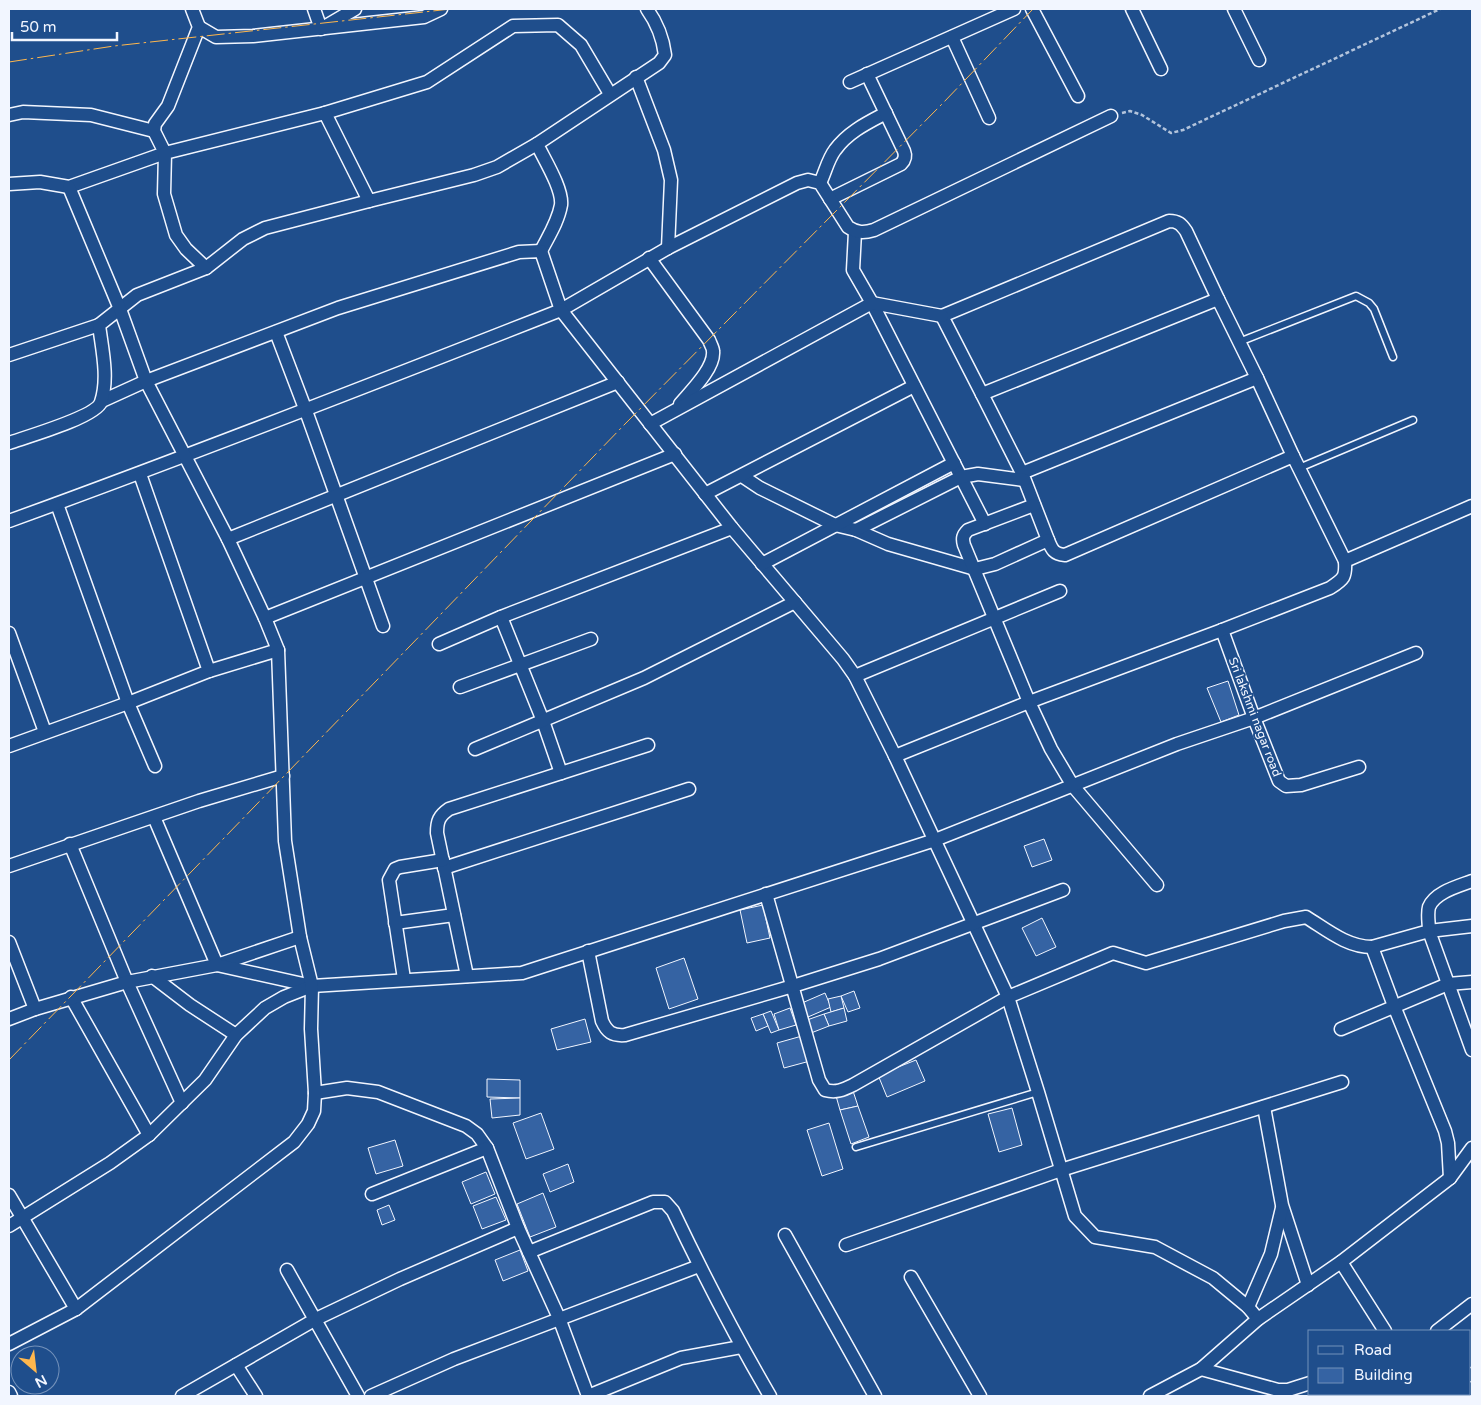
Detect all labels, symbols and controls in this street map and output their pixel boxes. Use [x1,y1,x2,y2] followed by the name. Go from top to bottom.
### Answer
[12,10,118,42] scale bar
[20,18,57,36] text: 50 m
[1226,655,1284,779] street label: Sri lakshmi nagar road
[1308,1330,1471,1395] legend
[1354,1341,1392,1359] text: Road
[10,1345,60,1395] north arrow
[1354,1366,1413,1384] text: Building
[32,1371,50,1391] text: N

